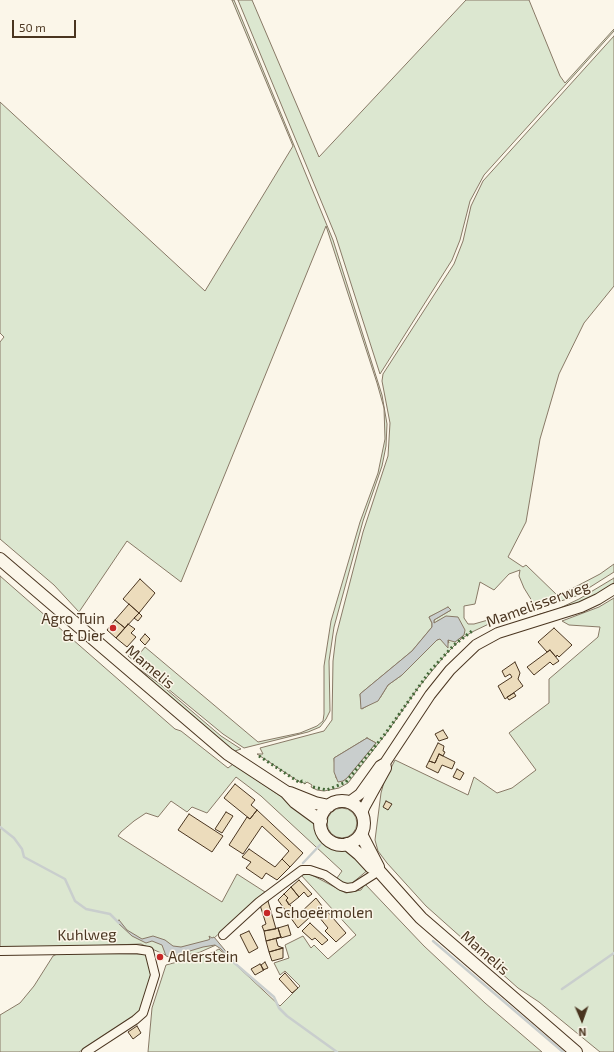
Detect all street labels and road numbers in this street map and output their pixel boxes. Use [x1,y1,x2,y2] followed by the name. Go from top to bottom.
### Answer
[484,577,592,631] street label: Mamelisserweg
[122,641,178,693] street label: Mamelis
[57,925,117,945] street label: Kuhlweg
[457,927,513,979] street label: Mamelis

